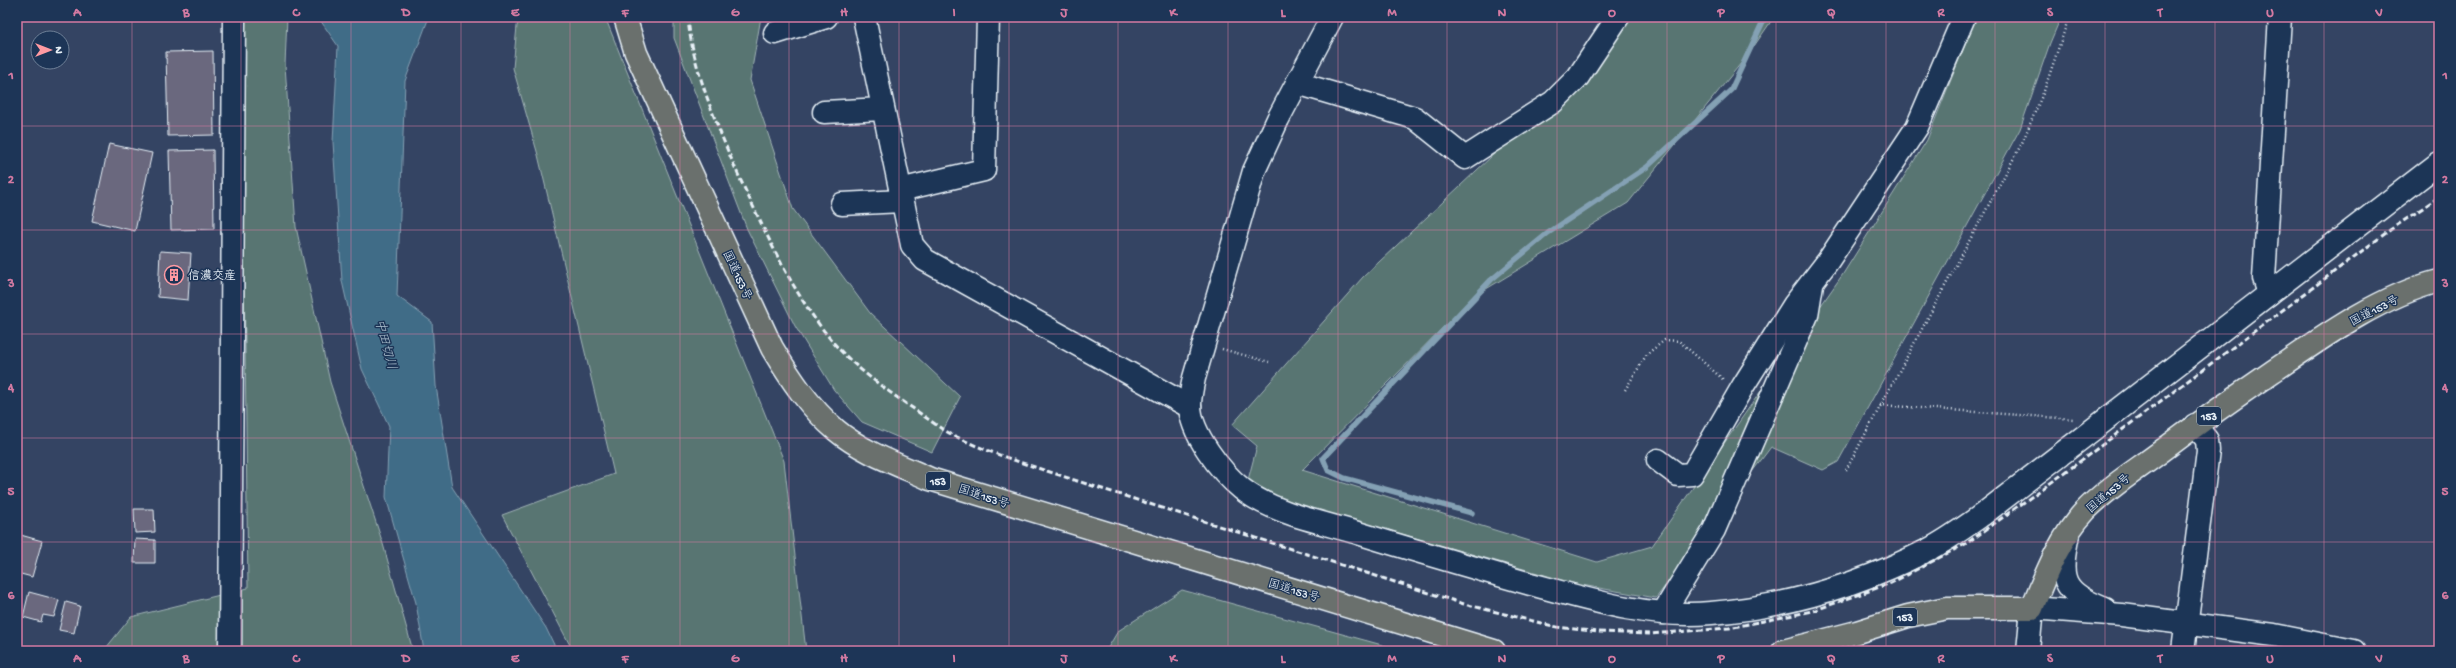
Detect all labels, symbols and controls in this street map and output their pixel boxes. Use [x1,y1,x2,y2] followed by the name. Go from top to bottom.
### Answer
[72,6,82,21] text: A
[182,6,191,21] text: B
[291,6,301,21] text: C
[401,6,411,21] text: D
[511,6,520,21] text: E
[621,6,630,21] text: F
[731,6,740,21] text: G
[840,6,848,21] text: H
[952,6,956,21] text: I
[1060,6,1069,21] text: J
[1168,6,1178,21] text: K
[1281,6,1287,21] text: L
[1387,6,1397,21] text: M
[1498,6,1507,21] text: N
[1608,6,1616,21] text: O
[1716,6,1725,21] text: P
[1827,6,1836,21] text: Q
[1937,6,1946,21] text: R
[2047,6,2054,21] text: S
[2156,6,2163,21] text: T
[2266,6,2274,21] text: U
[2374,6,2383,21] text: V
[30,30,70,70] north arrow
[52,46,64,54] text: N
[7,69,14,84] text: 1
[2441,69,2448,84] text: 1
[8,173,15,188] text: 2
[2442,173,2449,188] text: 2
[719,248,755,303] street label: 国道153号
[163,264,185,286] building icon: 信濃交産
[188,269,236,284] place label: 信濃交産
[7,277,15,292] text: 3
[2441,277,2449,292] text: 3
[2347,293,2402,330] street label: 国道153号
[371,317,400,372] water label: 中田切川
[7,381,15,396] text: 4
[2441,381,2449,396] text: 4
[2197,407,2221,425] road number: 153
[2084,471,2134,517] street label: 国道153号
[926,472,950,490] road number: 153
[956,482,1011,513] street label: 国道153号
[8,485,15,500] text: 5
[2442,485,2449,500] text: 5
[1266,576,1321,606] street label: 国道153号
[8,589,15,604] text: 6
[2442,589,2449,604] text: 6
[1893,608,1917,626] road number: 153
[72,652,82,667] text: A
[182,652,191,667] text: B
[291,652,301,667] text: C
[401,652,411,667] text: D
[511,652,520,667] text: E
[621,652,630,667] text: F
[731,652,740,667] text: G
[840,652,848,667] text: H
[952,652,956,667] text: I
[1060,652,1069,667] text: J
[1168,652,1178,667] text: K
[1281,652,1287,667] text: L
[1387,652,1397,667] text: M
[1498,652,1507,667] text: N
[1608,652,1616,667] text: O
[1716,652,1725,667] text: P
[1827,652,1836,667] text: Q
[1937,652,1946,667] text: R
[2047,652,2054,667] text: S
[2156,652,2163,667] text: T
[2266,652,2274,667] text: U
[2374,652,2383,667] text: V

